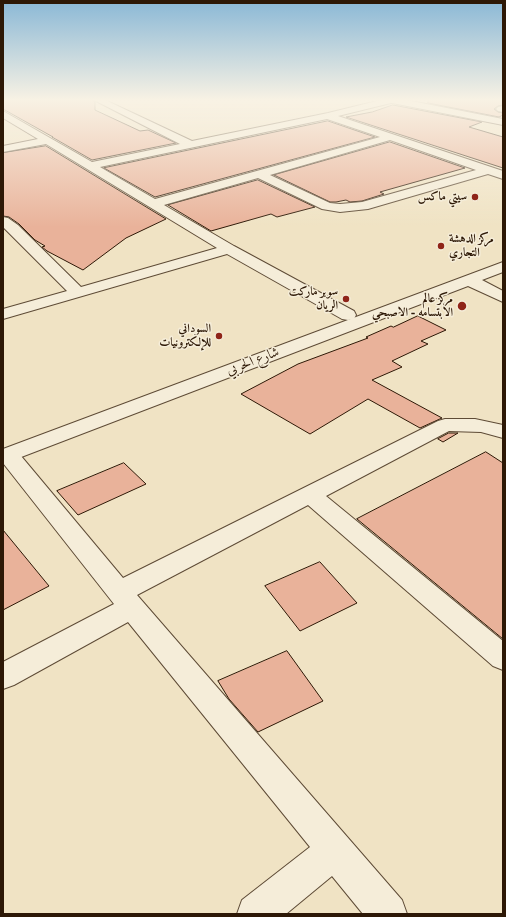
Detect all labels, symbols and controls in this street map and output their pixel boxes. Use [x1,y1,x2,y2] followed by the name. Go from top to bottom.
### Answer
[418,190,467,204] place label: سيتي ماكس
[470,192,480,202] marker: سيتي ماكس
[449,232,494,260] place label: مركز الدهشة التجاري
[436,241,446,251] marker: مركز الدهشة التجاري
[289,285,338,313] place label: سوبر ماركت الريان
[372,292,453,320] place label: مركز عالم الابتسامه - الاصبحي
[341,294,351,304] marker: سوبر ماركت الريان
[456,300,468,312] marker: مركز عالم الابتسامه - الاصبحي
[159,322,211,350] place label: السوداني للإلكترونيات
[214,331,224,341] marker: السوداني للإلكترونيات
[224,344,282,380] street label: شارع الحربي

